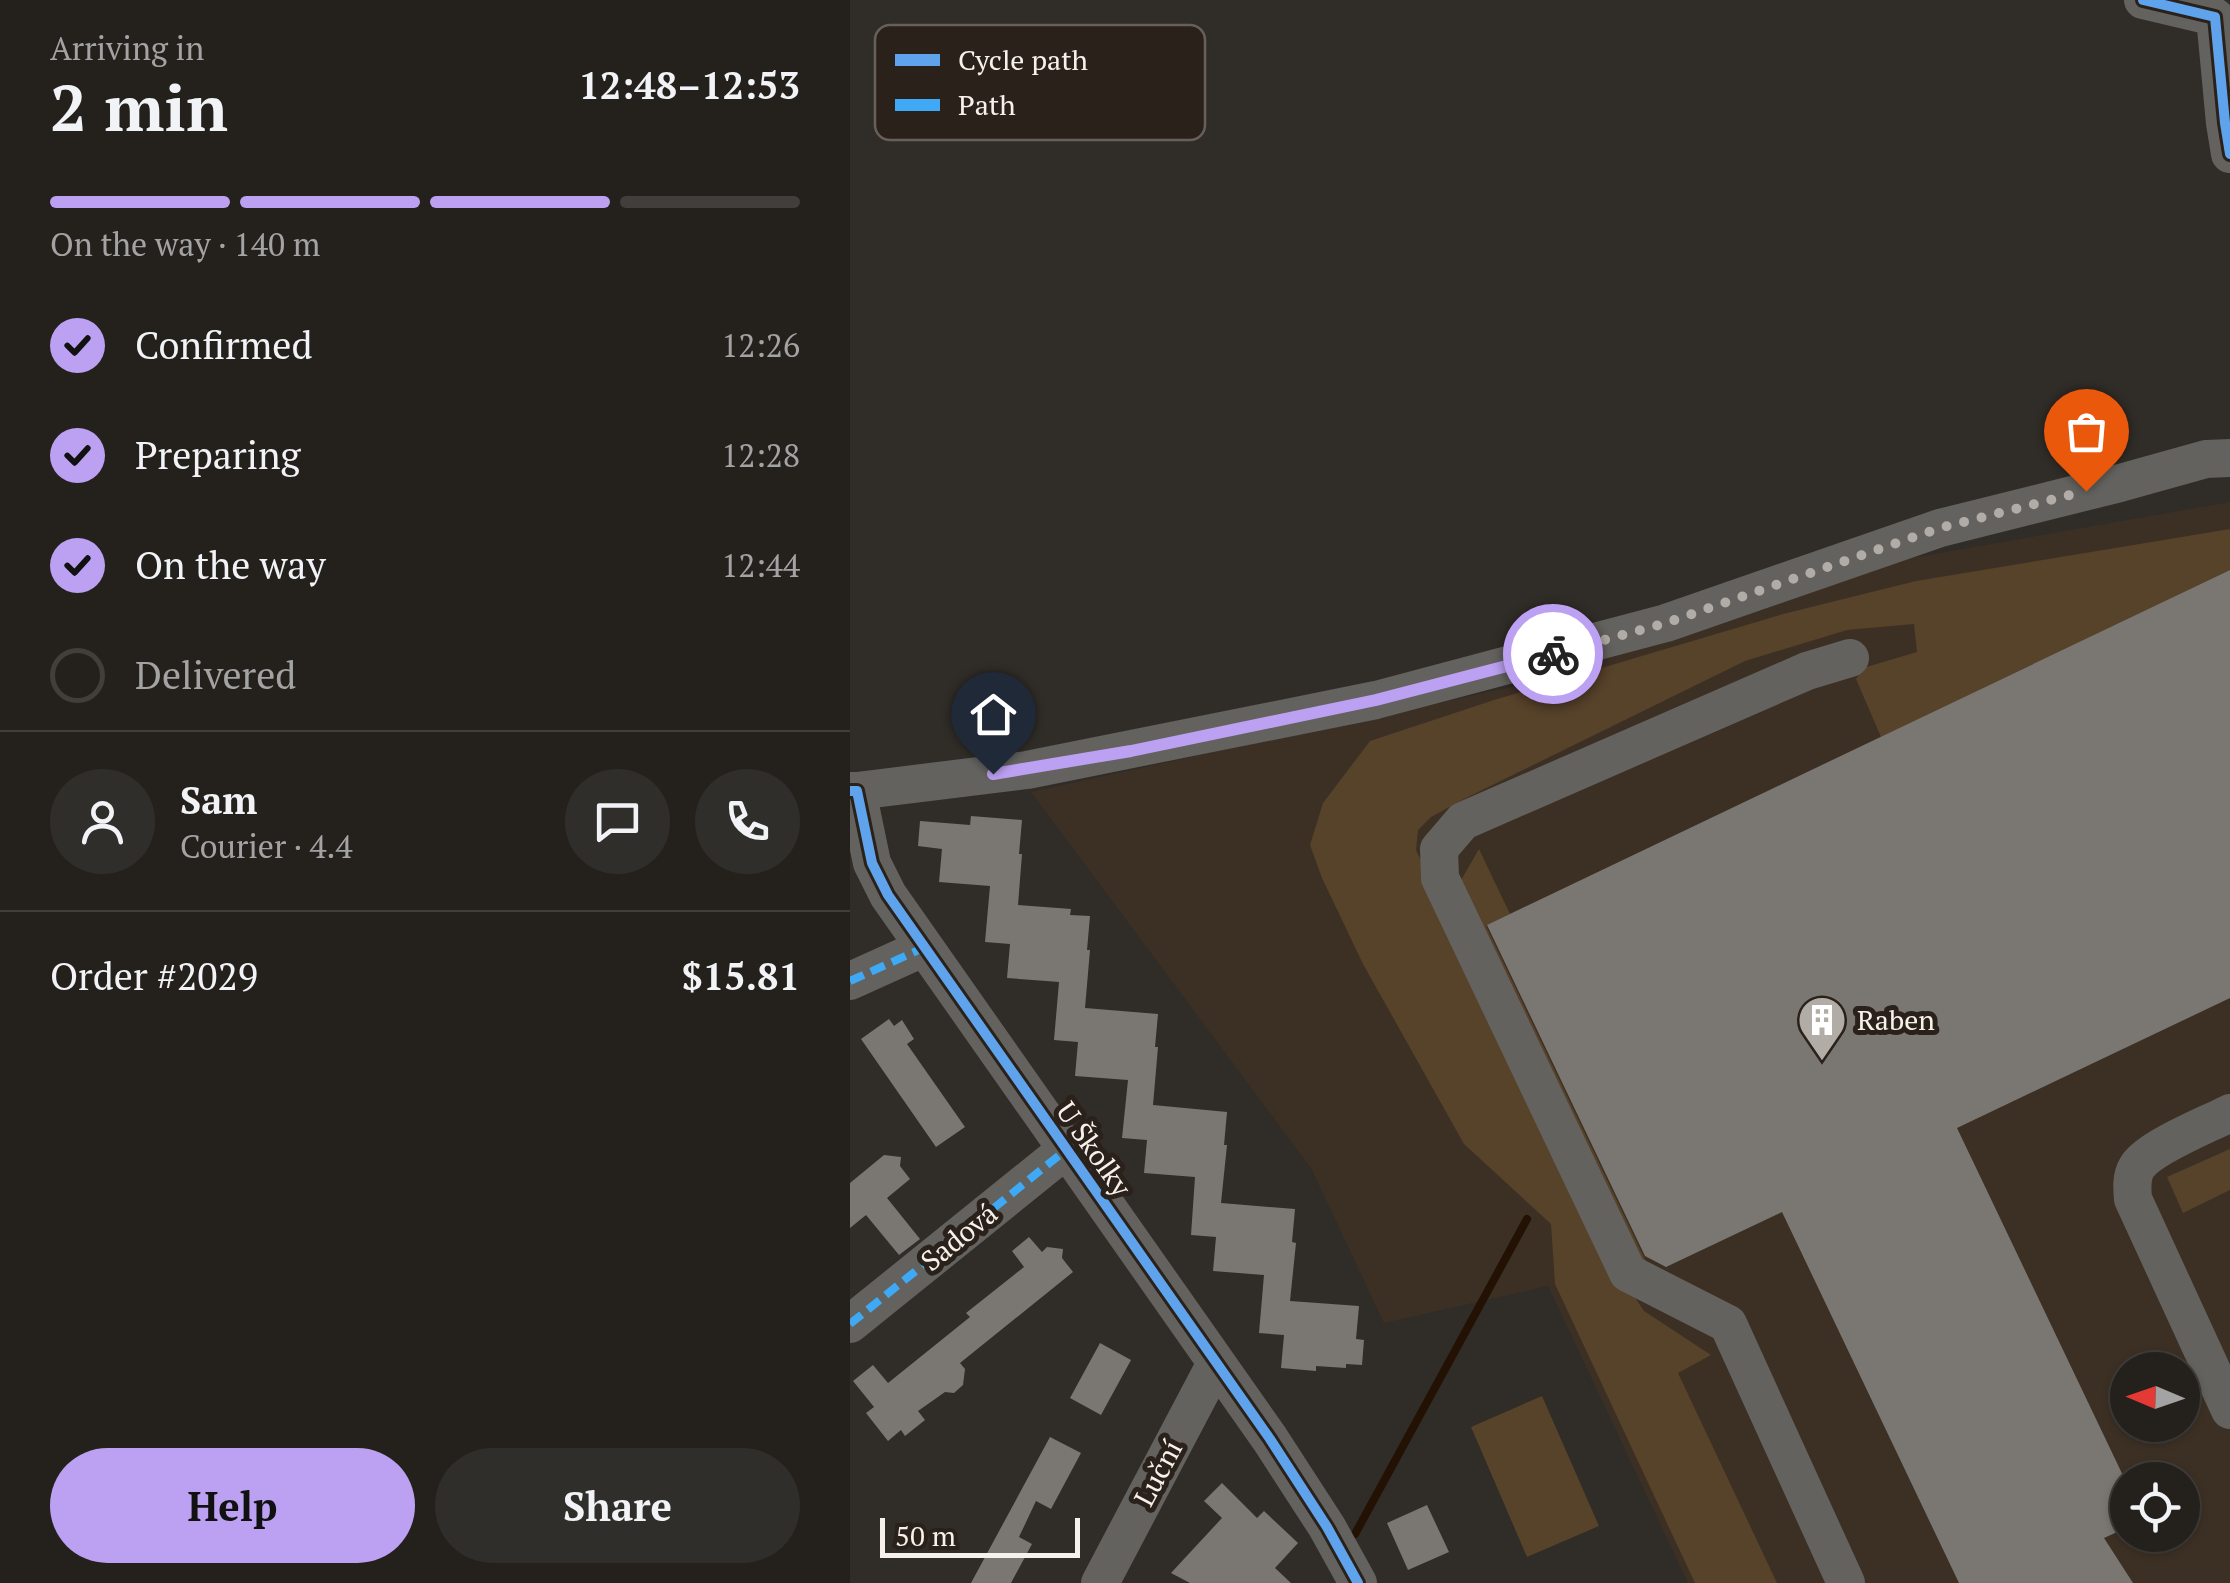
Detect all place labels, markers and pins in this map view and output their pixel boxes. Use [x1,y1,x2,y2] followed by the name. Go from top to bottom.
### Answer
[2044,389,2129,492] pin
[951,672,1036,775] pin
[1796,994,1848,1062] building icon: Raben
[1857,1001,1935,1038] place label: Raben

